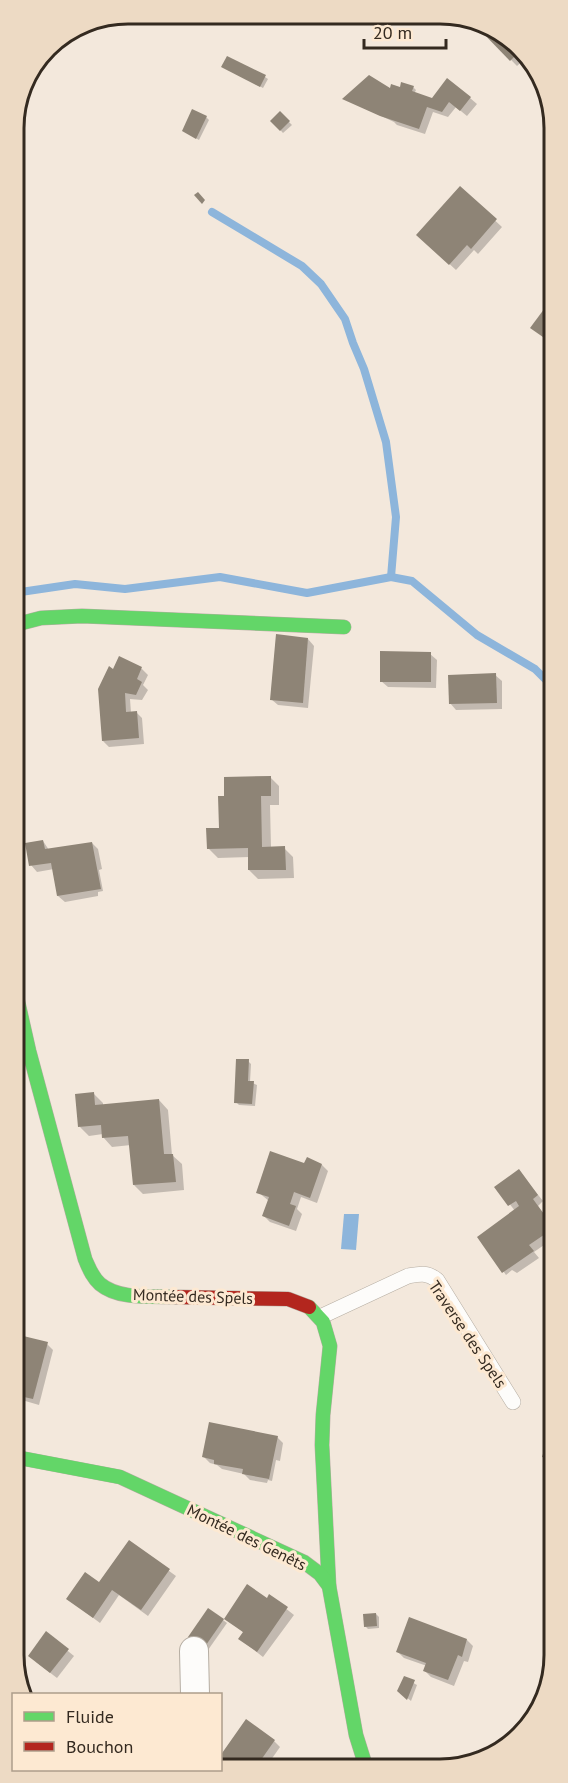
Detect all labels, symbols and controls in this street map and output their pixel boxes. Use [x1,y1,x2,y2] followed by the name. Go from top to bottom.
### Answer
[364,12,446,50] scale bar
[373,21,412,44] text: 20 m
[425,1276,511,1392] street label: Traverse des Spels
[133,1284,254,1308] street label: Montée des Spels
[184,1499,310,1575] street label: Montée des Genêts
[12,1693,222,1771] legend
[66,1705,114,1728] text: Fluide
[66,1735,133,1758] text: Bouchon

